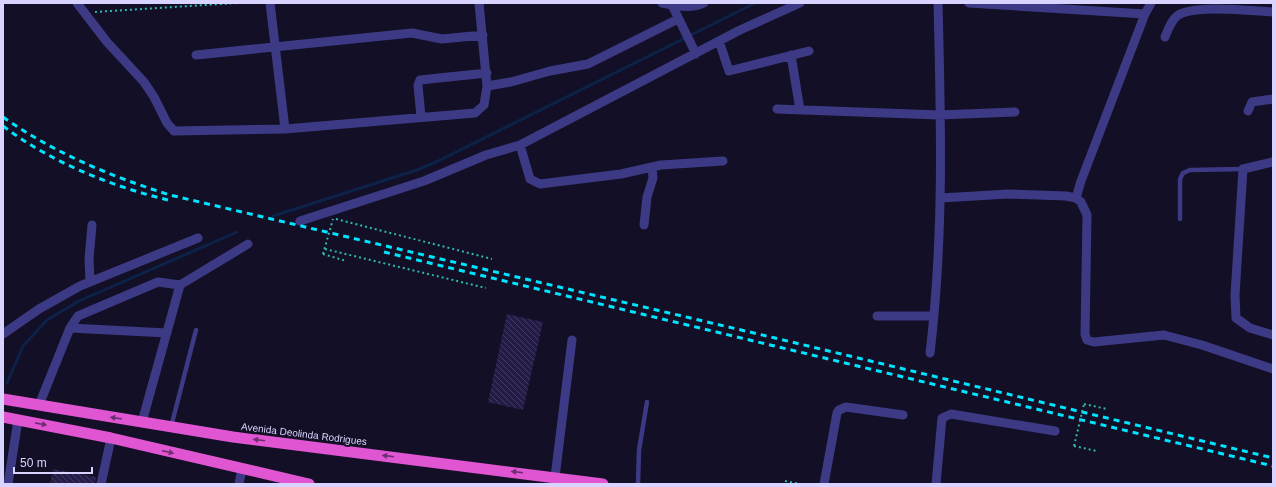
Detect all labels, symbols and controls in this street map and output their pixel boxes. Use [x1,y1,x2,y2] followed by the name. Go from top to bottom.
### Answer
[110,414,123,420] one-way arrow
[241,421,367,447] street label: Avenida Deolinda Rodrigues
[35,422,47,428] one-way arrow
[253,437,265,443] one-way arrow
[14,449,92,475] scale bar
[162,449,175,455] one-way arrow
[382,453,394,460] one-way arrow
[20,456,47,470] text: 50 m
[511,469,523,475] one-way arrow

